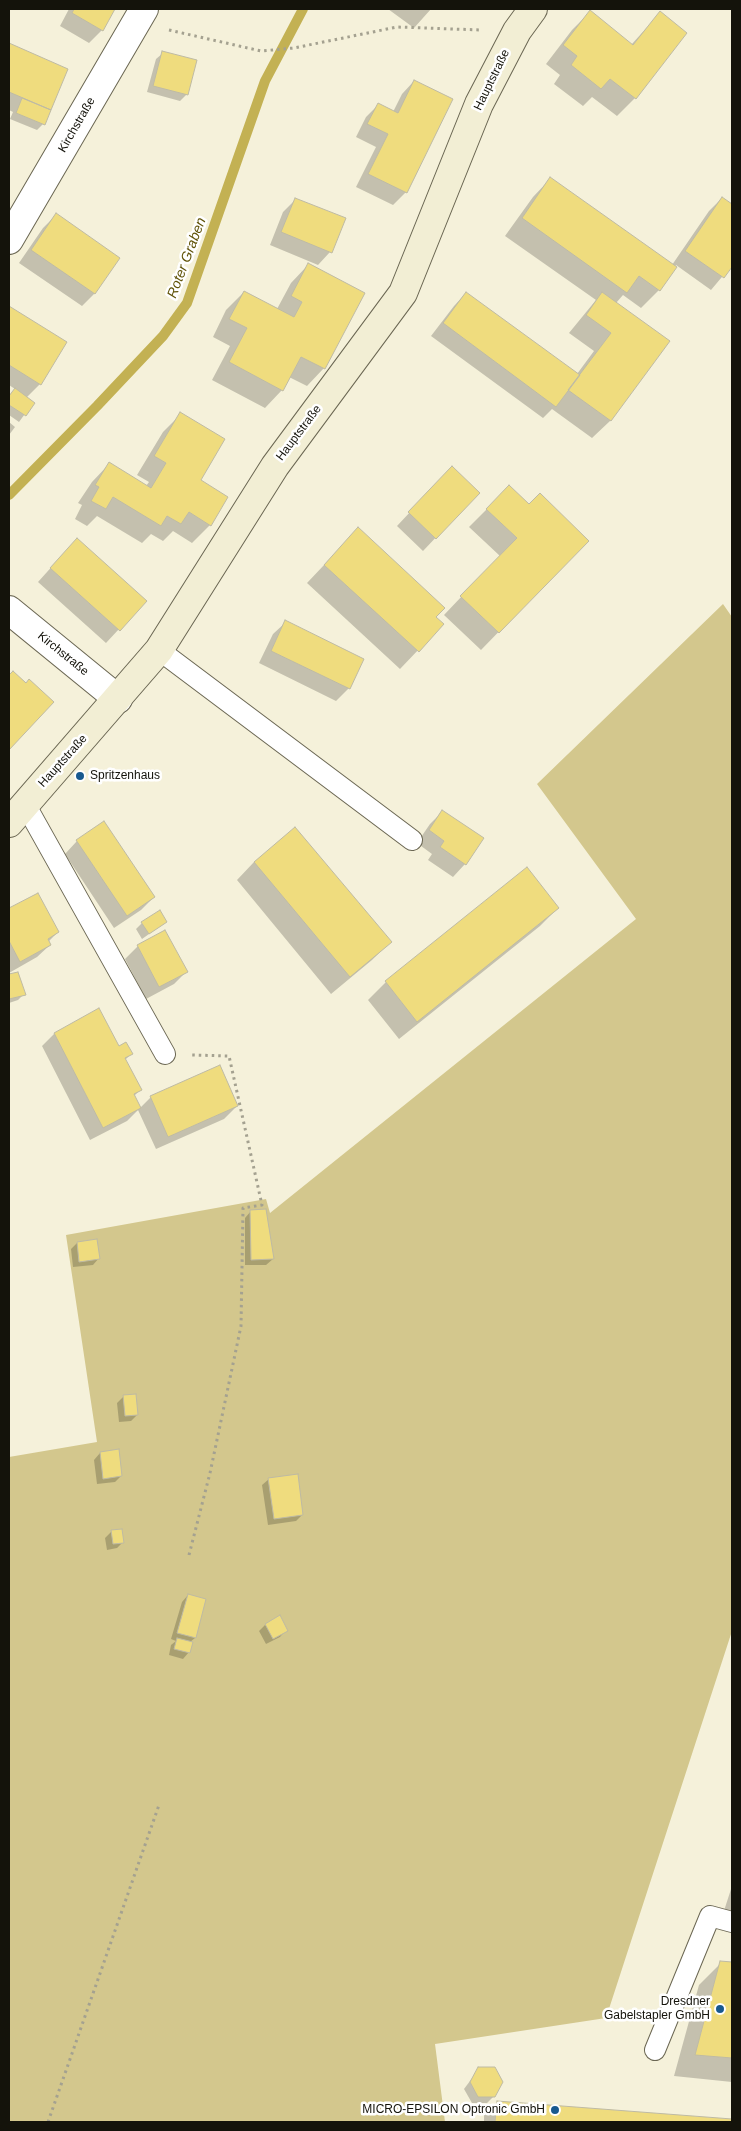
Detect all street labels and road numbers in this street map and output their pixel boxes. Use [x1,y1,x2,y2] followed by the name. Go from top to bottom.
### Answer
[471,47,513,113] street label: Hauptstraße
[55,95,99,155] street label: Kirchstraße
[273,402,325,464] street label: Hauptstraße
[35,629,91,679] street label: Kirchstraße
[36,732,90,790] street label: Hauptstraße

